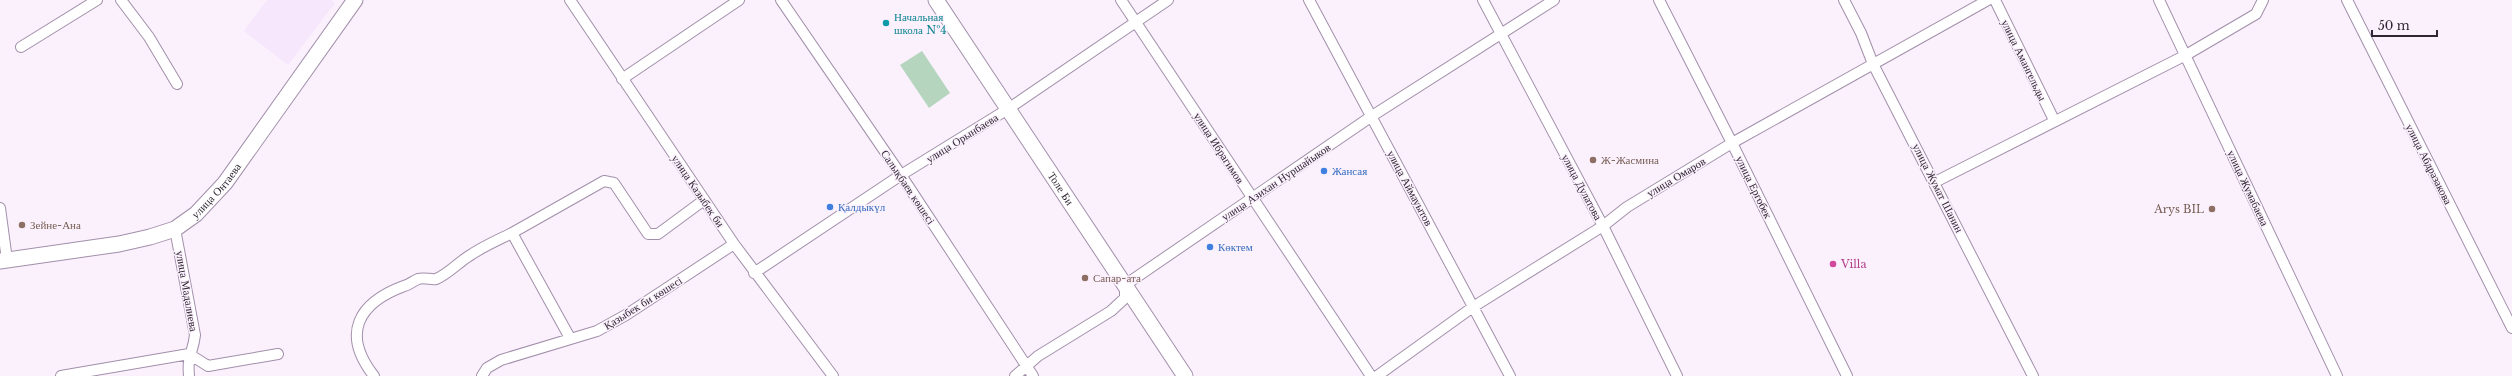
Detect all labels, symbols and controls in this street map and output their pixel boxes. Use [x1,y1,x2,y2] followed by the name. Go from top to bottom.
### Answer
[894,10,947,37] place label: Начальная школа №4
[2372,12,2437,38] scale bar
[1998,17,2050,103] street label: улица Амангельды
[881,18,891,28] marker: Начальная школа №4
[2378,18,2410,33] text: 50 m
[923,110,1001,166] street label: улица Орынбаева
[1191,110,1247,186] street label: улица Ибрагимов
[2403,121,2455,207] street label: улица Абдразакова
[1219,140,1333,224] street label: улица Азихан Нуршайыков
[1909,141,1967,235] street label: улица Жумат Шанин
[878,147,938,227] street label: Салықбаев көшесі
[1384,148,1436,228] street label: улица Аймауытов
[2224,148,2272,228] street label: улица Жумабаева
[1559,151,1605,223] street label: улица Дулатова
[669,152,727,230] street label: улица Казыбек би
[1601,153,1659,167] place label: Ж-Жасмина
[1733,153,1775,221] street label: улица Ергобек
[1644,154,1708,200] street label: улица Омаров
[1588,155,1598,165] marker: Ж-Жасмина
[189,160,244,222] street label: улица Онтаева
[1332,164,1367,178] place label: Жансая
[1319,166,1329,176] marker: Жансая
[1045,169,1077,208] street label: Толе Би
[838,200,886,214] place label: Қалдыкүл
[825,202,835,212] marker: Қалдыкүл
[2153,202,2204,216] place label: Arys BIL
[2207,204,2217,214] marker: Arys BIL
[30,218,81,232] place label: Зейне-Ана
[17,220,27,230] marker: Зейне-Ана
[1218,240,1253,254] place label: Көктем
[1205,242,1215,252] marker: Көктем
[173,250,201,333] street label: улица Мадалиева
[1840,257,1867,271] place label: Villa
[1828,259,1838,269] marker: Villa
[1093,271,1141,285] place label: Сапар-ата
[601,273,685,333] street label: Қазыбек би көшесі
[1080,273,1090,283] marker: Сапар-ата

